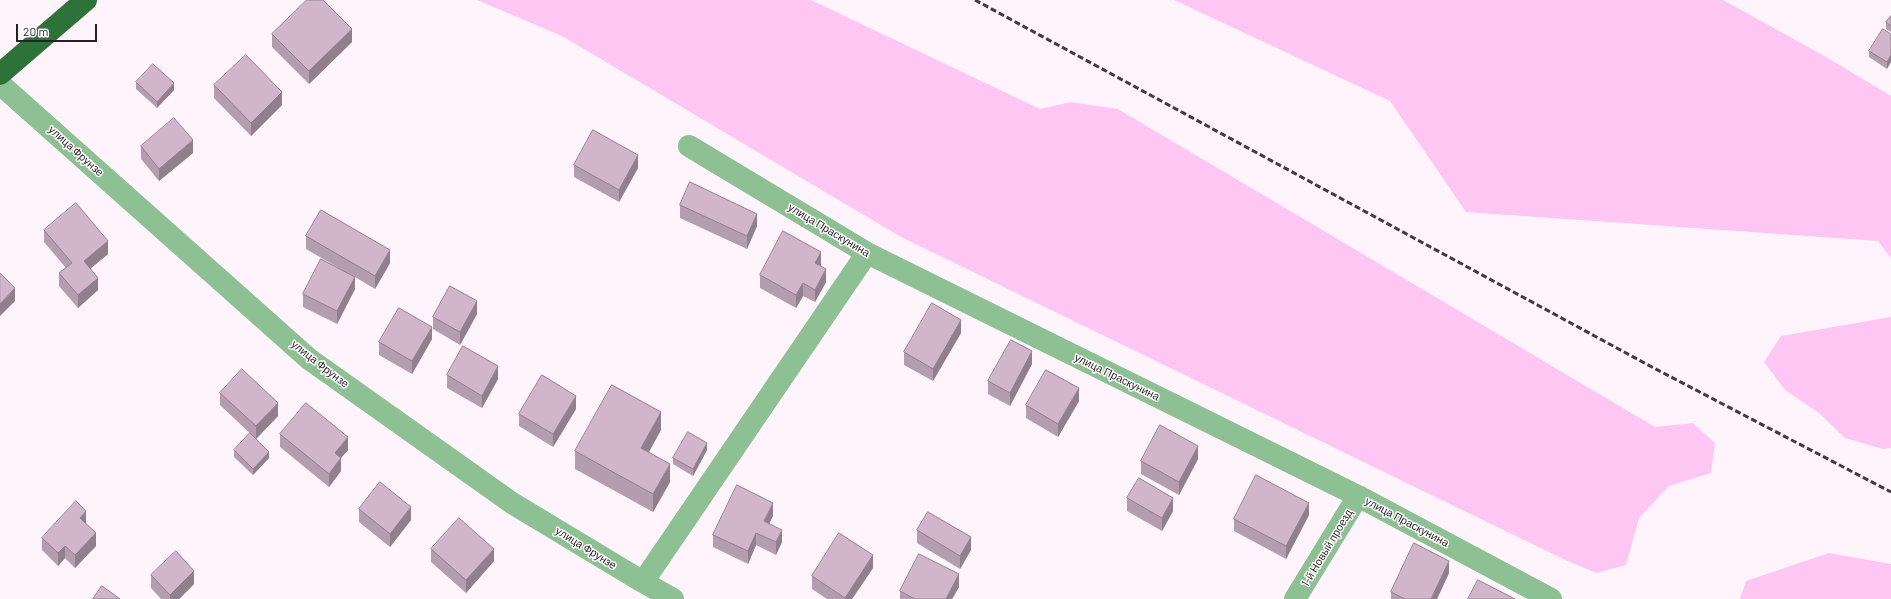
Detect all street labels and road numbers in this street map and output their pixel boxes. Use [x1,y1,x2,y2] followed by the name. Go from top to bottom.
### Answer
[46,123,106,179] street label: улица Фрунзе
[786,200,872,260] street label: улица Праскунина
[289,337,351,391] street label: улица Фрунзе
[1072,351,1162,403] street label: улица Праскунина
[1363,494,1451,550] street label: улица Праскунина
[1299,507,1355,589] street label: 1-й Новый проезд
[553,524,619,572] street label: улица Фрунзе

